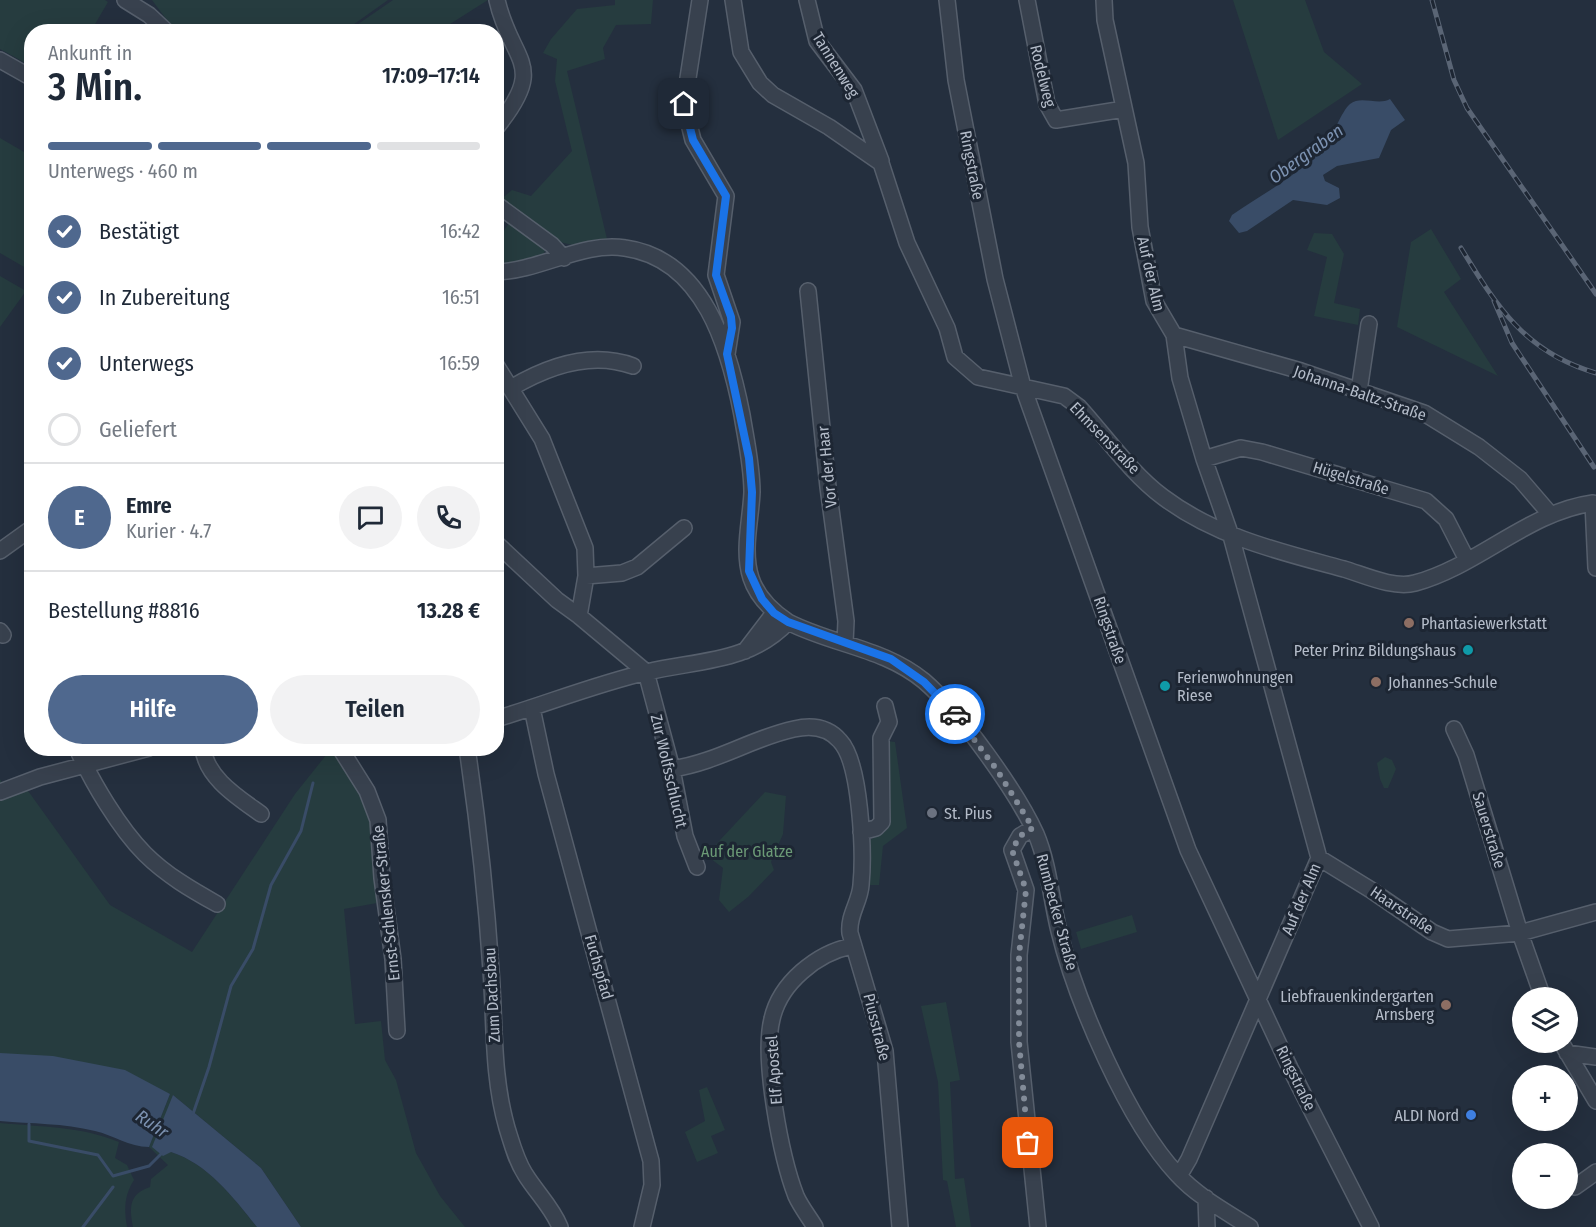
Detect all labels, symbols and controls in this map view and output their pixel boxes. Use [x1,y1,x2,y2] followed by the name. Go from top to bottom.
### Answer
[808,29,864,102] street label: Tannenweg
[48,41,132,65] text: Ankunft in
[1026,43,1060,110] street label: Rodelweg
[382,62,480,89] text: 17:09–17:14
[48,64,142,110] text: 3 Min.
[658,78,709,129] pin
[667,87,700,120] icon: home
[1264,120,1348,188] water label: Obergraben
[956,129,988,201] street label: Ringstraße
[48,159,198,183] text: Unterwegs · 460 m
[48,215,81,248] icon: check
[99,218,179,245] text: Bestätigt
[440,219,480,243] text: 16:42
[1133,235,1169,313] street label: Auf der Alm
[48,281,81,314] icon: check
[99,284,230,311] text: In Zubereitung
[442,285,480,309] text: 16:51
[48,347,81,380] icon: check
[99,350,194,377] text: Unterwegs
[439,351,480,375] text: 16:59
[1291,361,1429,425] street label: Johanna-Baltz-Straße
[1066,398,1144,478] street label: Ehmsenstraße
[99,416,177,443] text: Geliefert
[813,425,841,509] street label: Vor der Haar
[1310,457,1392,499] street label: Hügelstraße
[339,486,402,549] button: chat
[417,486,480,549] button: phone
[126,492,172,519] text: Emre
[74,504,85,531] text: E
[126,519,211,543] text: Kurier · 4.7
[1090,594,1130,666] street label: Ringstraße
[48,597,200,624] text: Bestellung #8816
[417,597,480,624] text: 13.28 €
[1421,614,1548,633] place label: Phantasiewerkstatt
[1402,616,1416,630] marker: Phantasiewerkstatt
[1294,641,1456,660] place label: Peter Prinz Bildungshaus
[1461,643,1475,657] marker: Peter Prinz Bildungshaus
[1177,668,1293,705] place label: Ferienwohnungen Riese
[1388,673,1497,692] place label: Johannes-Schule
[48,675,258,744] button: Hilfe
[270,675,480,744] button: Teilen
[1369,675,1383,689] marker: Johannes-Schule
[1158,679,1172,693] marker: Ferienwohnungen Riese
[925,684,985,744] courier
[939,698,972,731] icon: car
[647,712,691,830] street label: Zur Wolfsschlucht
[1468,790,1510,871] street label: Sauerstraße
[944,804,992,823] place label: St. Pius
[925,806,939,820] marker: St. Pius
[368,824,404,982] street label: Ernst-Schlensker-Straße
[701,842,793,861] park label: Auf der Glatze
[1032,852,1082,972] street label: Rumbecker Straße
[1277,860,1325,938] street label: Auf der Alm
[1367,882,1437,938] street label: Haarstraße
[581,932,617,1002] street label: Fuchspfad
[480,947,504,1043] street label: Zum Dachsbau
[1280,987,1434,1024] place label: Liebfrauenkindergarten Arnsberg
[1512,987,1578,1209] map controls
[1512,987,1578,1053] button: layers
[859,991,895,1063] street label: Piusstraße
[1439,998,1453,1012] marker: Liebfrauenkindergarten Arnsberg
[762,1035,786,1105] street label: Elf Apostel
[1272,1042,1320,1114] street label: Ringstraße
[1512,1065,1578,1131] button: +
[131,1105,173,1143] water label: Ruhr
[1394,1106,1459,1125] place label: ALDI Nord
[1464,1108,1478,1122] marker: ALDI Nord
[1002,1117,1053,1168] pin
[1011,1126,1044,1159] icon: bag
[1512,1143,1578,1209] button: −

